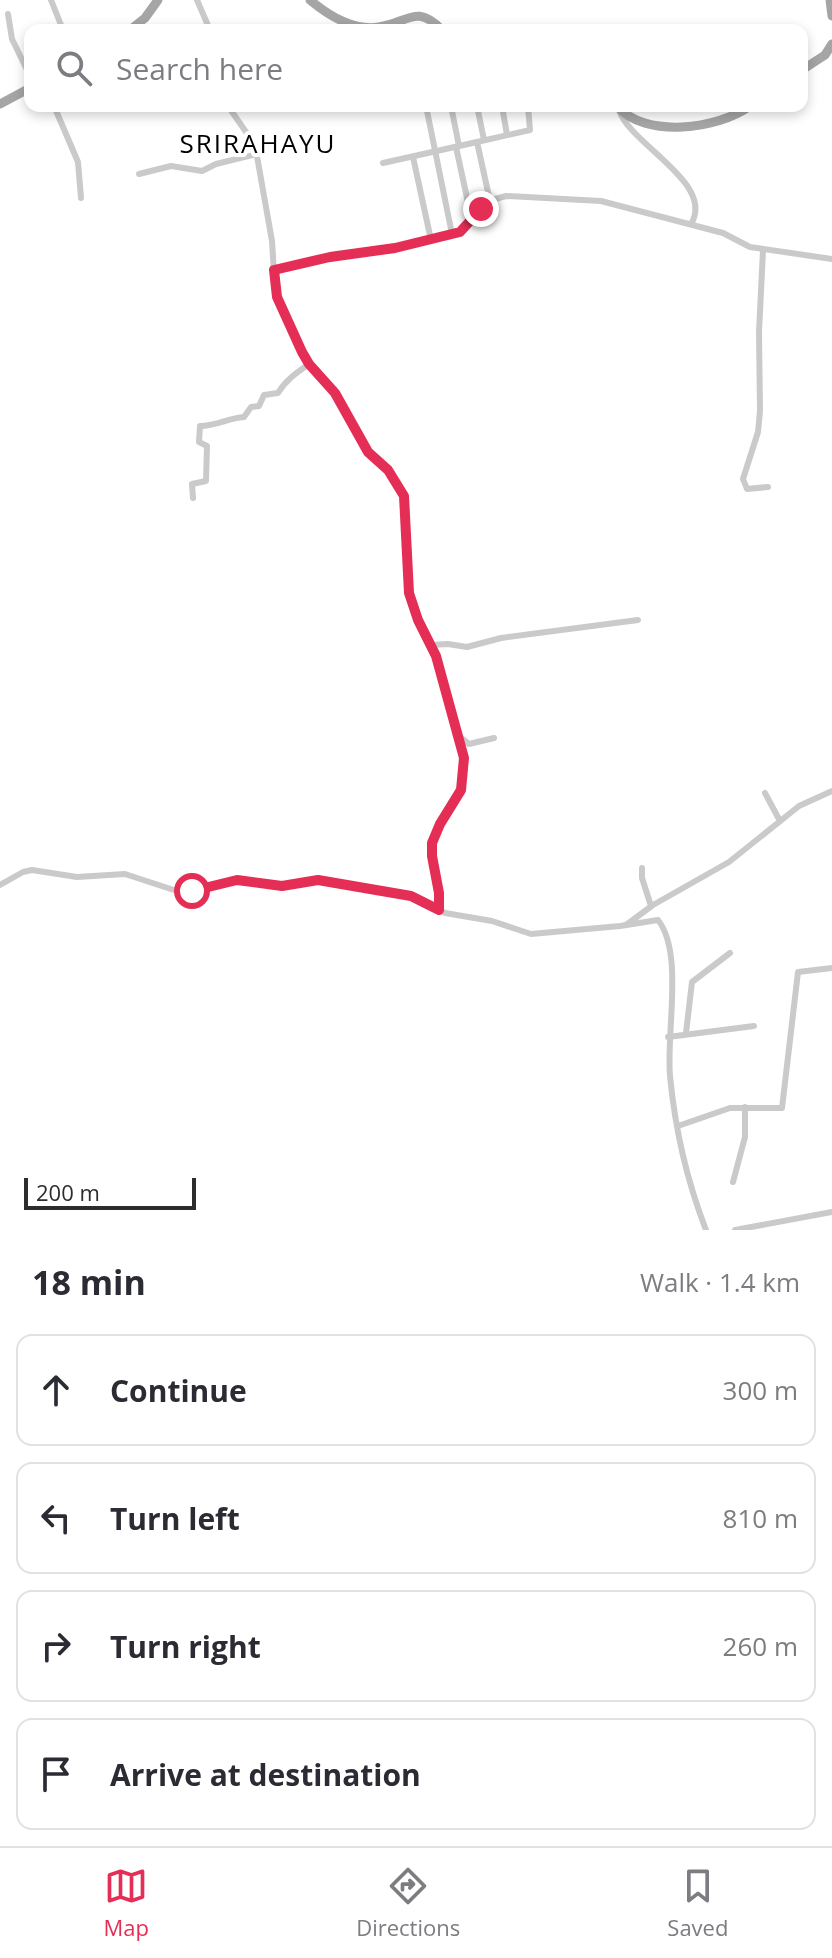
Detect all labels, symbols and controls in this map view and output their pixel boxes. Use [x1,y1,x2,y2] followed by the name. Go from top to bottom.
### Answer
[24,24,808,112] search box
[52,46,96,90] icon: search
[116,48,283,89] text: Search here
[179,125,337,161] district label: SRIRAHAYU
[463,191,499,227] route end
[174,873,210,909] route start
[24,1174,196,1210] scale bar
[36,1177,100,1207] text: 200 m
[32,1259,146,1305] text: 18 min
[640,1264,800,1300] text: Walk · 1.4 km
[34,1368,78,1412] icon: ahead
[110,1370,247,1411] text: Continue
[723,1372,798,1408] text: 300 m
[34,1496,78,1540] icon: left
[110,1498,240,1539] text: Turn left
[723,1500,798,1536] text: 810 m
[34,1624,78,1668] icon: right
[110,1626,261,1667] text: Turn right
[723,1628,798,1664] text: 260 m
[34,1752,78,1796] icon: arrive
[110,1754,421,1795] text: Arrive at destination
[104,1864,149,1942] tab: Map
[356,1864,460,1942] tab: Directions
[667,1864,728,1942] tab: Saved

